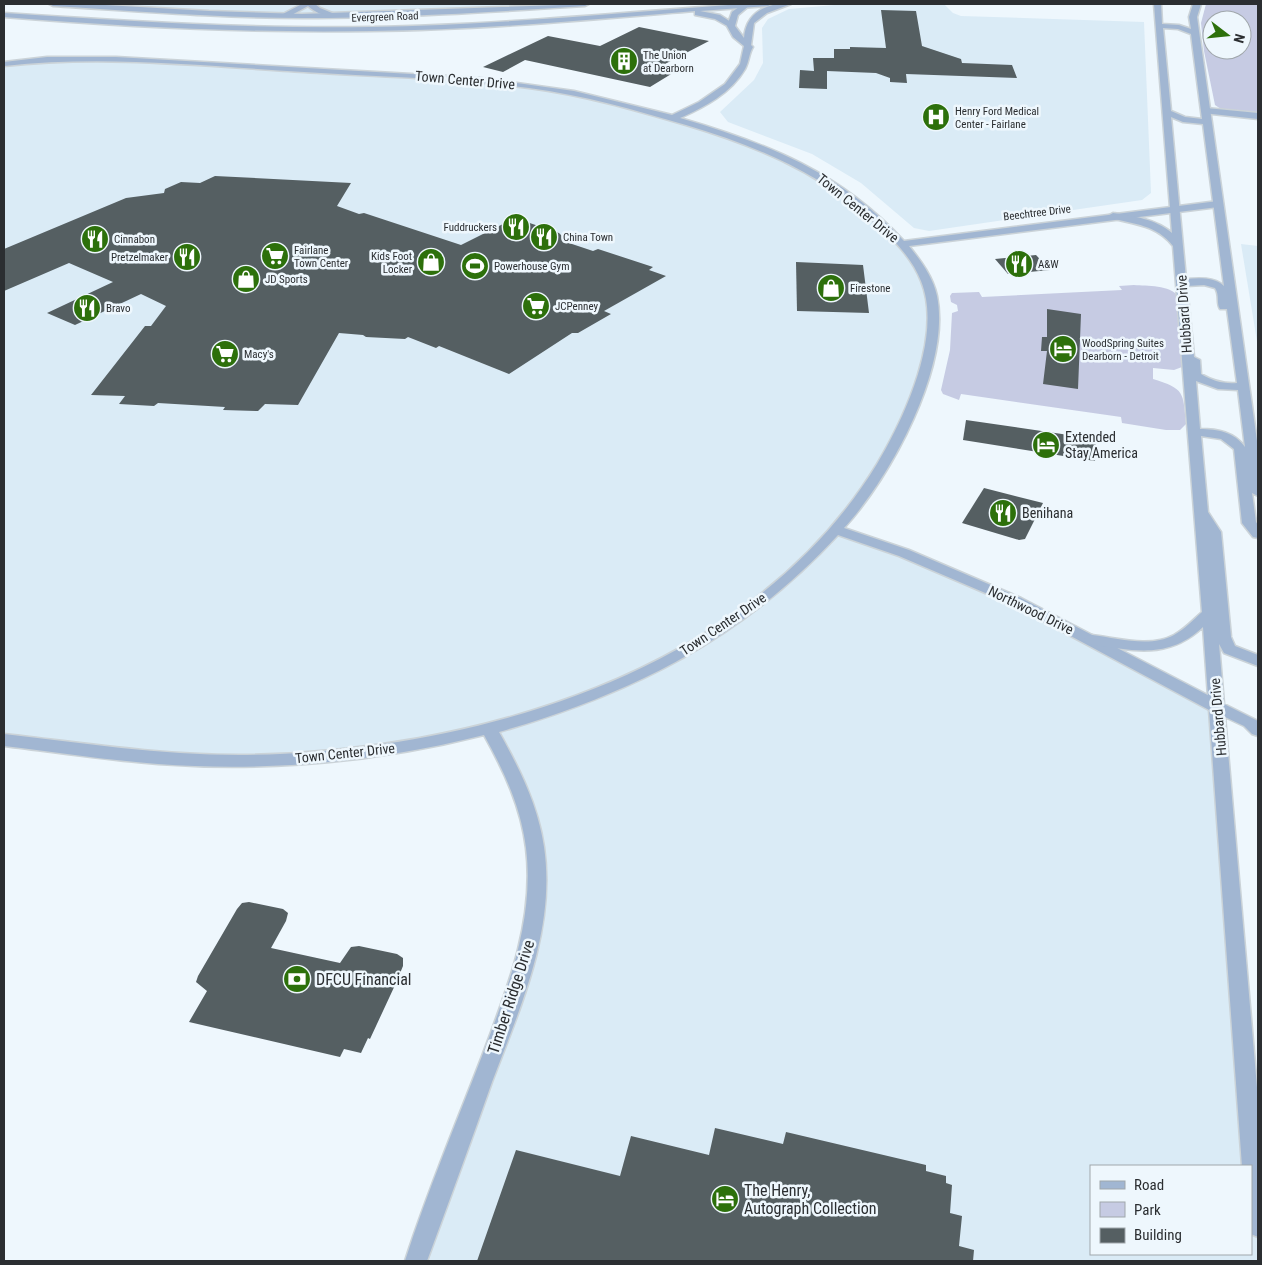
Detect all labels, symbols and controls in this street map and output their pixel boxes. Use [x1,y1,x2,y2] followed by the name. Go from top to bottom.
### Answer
[351,9,419,25] street label: Evergreen Road
[1202,10,1252,60] north arrow
[1231,32,1248,45] text: N
[609,46,639,76] building icon: The Union at Dearborn
[643,49,694,75] place label: The Union at Dearborn
[414,68,516,92] street label: Town Center Drive
[921,102,951,132] hospital icon: Henry Ford Medical Center - Fairlane
[955,105,1039,131] place label: Henry Ford Medical Center - Fairlane
[814,170,902,246] street label: Town Center Drive
[1002,202,1072,224] street label: Beechtree Drive
[501,212,531,242] restaurant icon: Fuddruckers
[443,221,497,234] place label: Fuddruckers
[529,222,559,252] restaurant icon: China Town
[80,224,110,254] restaurant icon: Cinnabon
[563,231,613,244] place label: China Town
[114,233,155,246] place label: Cinnabon
[260,241,290,271] supermarket icon: Fairlane Town Center
[172,242,202,272] restaurant icon: Pretzelmaker
[294,244,349,270] place label: Fairlane Town Center
[416,247,446,277] shop icon: Kids Foot Locker
[1004,249,1034,279] restaurant icon: A&W
[371,250,413,276] place label: Kids Foot Locker
[111,251,169,264] place label: Pretzelmaker
[460,251,490,281] sports icon: Powerhouse Gym
[1038,258,1059,271] place label: A&W
[494,260,569,273] place label: Powerhouse Gym
[231,264,261,294] shop icon: JD Sports
[265,273,308,286] place label: JD Sports
[816,273,846,303] shop icon: Firestone
[1173,274,1195,354] street label: Hubbard Drive
[850,282,890,295] place label: Firestone
[521,291,551,321] supermarket icon: JCPenney
[72,293,102,323] restaurant icon: Bravo
[555,300,598,313] place label: JCPenney
[106,302,131,315] place label: Bravo
[1048,334,1078,364] hotel icon: WoodSpring Suites Dearborn - Detroit
[1082,337,1164,363] place label: WoodSpring Suites Dearborn - Detroit
[210,339,240,369] supermarket icon: Macy's
[244,348,274,361] place label: Macy's
[1065,429,1138,461] place label: Extended Stay America
[1031,430,1061,460] hotel icon: Extended Stay America
[988,498,1018,528] restaurant icon: Benihana
[1022,505,1073,521] place label: Benihana
[986,583,1076,638] street label: Northwood Drive
[677,589,769,659] street label: Town Center Drive
[1207,677,1229,757] street label: Hubbard Drive
[294,740,396,766] street label: Town Center Drive
[484,937,538,1057] street label: Timber Ridge Drive
[282,964,312,994] bank icon: DFCU Financial
[316,970,411,989] place label: DFCU Financial
[1090,1165,1252,1255] legend
[1134,1176,1164,1194] text: Road
[744,1181,876,1218] place label: The Henry, Autograph Collection
[710,1184,740,1214] hotel icon: The Henry, Autograph Collection
[1134,1201,1161,1219] text: Park
[1134,1226,1182,1244] text: Building

